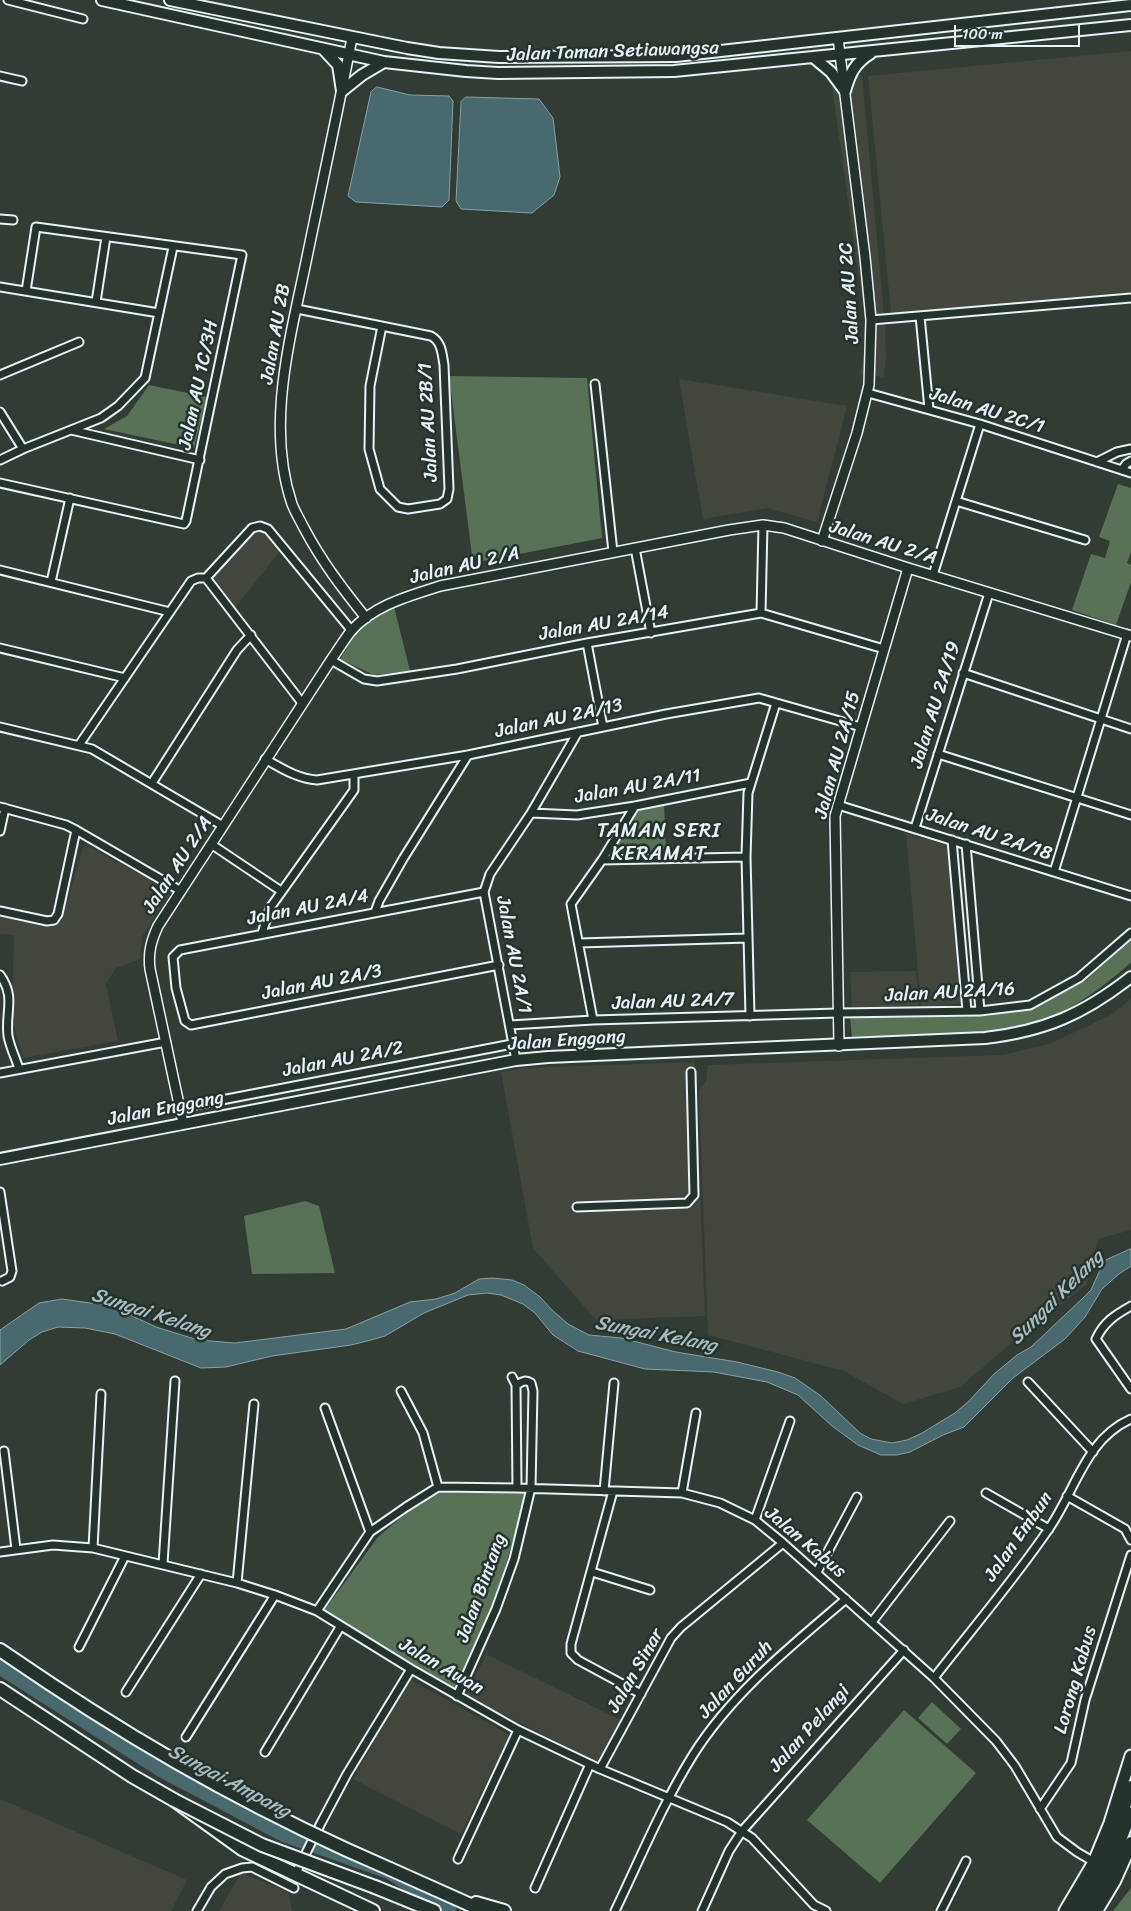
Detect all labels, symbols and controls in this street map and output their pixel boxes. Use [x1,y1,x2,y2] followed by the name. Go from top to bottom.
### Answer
[956,15,1082,47] scale bar
[962,21,1003,47] text: 100 m
[507,37,719,67] street label: Jalan Taman Setiawangsa
[835,242,865,344] street label: Jalan AU 2C
[256,282,296,386] street label: Jalan AU 2B
[174,318,224,452] street label: Jalan AU 1C/3H
[415,362,443,482] street label: Jalan AU 2B/1
[927,383,1047,439] street label: Jalan AU 2C/1
[826,516,940,570] street label: Jalan AU 2/A
[408,542,522,590] street label: Jalan AU 2/A
[537,601,671,647] street label: Jalan AU 2A/14
[906,639,966,771] street label: Jalan AU 2A/19
[810,689,866,821] street label: Jalan AU 2A/15
[493,694,625,744] street label: Jalan AU 2A/13
[573,765,703,809] street label: Jalan AU 2A/11
[923,804,1055,866] street label: Jalan AU 2A/18
[138,812,218,918] street label: Jalan AU 2/A
[596,820,722,867] district label: TAMAN SERI KERAMAT
[245,885,371,931] street label: Jalan AU 2A/4
[490,894,536,1016] street label: Jalan AU 2A/1
[260,960,384,1006] street label: Jalan AU 2A/3
[884,978,1016,1008] street label: Jalan AU 2A/16
[612,988,734,1016] street label: Jalan AU 2A/7
[507,1026,627,1056] street label: Jalan Enggang
[281,1037,405,1083] street label: Jalan AU 2A/2
[106,1087,226,1131] street label: Jalan Enggang
[1005,1246,1109,1350] water label: Sungai Kelang
[88,1283,214,1345] water label: Sungai Kelang
[593,1311,719,1359] water label: Sungai Kelang
[980,1488,1058,1586] street label: Jalan Embun
[760,1502,850,1584] street label: Jalan Kabus
[452,1531,512,1645] street label: Jalan Bintang
[1050,1623,1102,1737] street label: Lorong Kabus
[603,1625,669,1717] street label: Jalan Sinar
[395,1634,487,1700] street label: Jalan Awan
[694,1636,778,1724] street label: Jalan Guruh
[765,1681,855,1777] street label: Jalan Pelangi
[164,1740,294,1824] water label: Sungai Ampang

